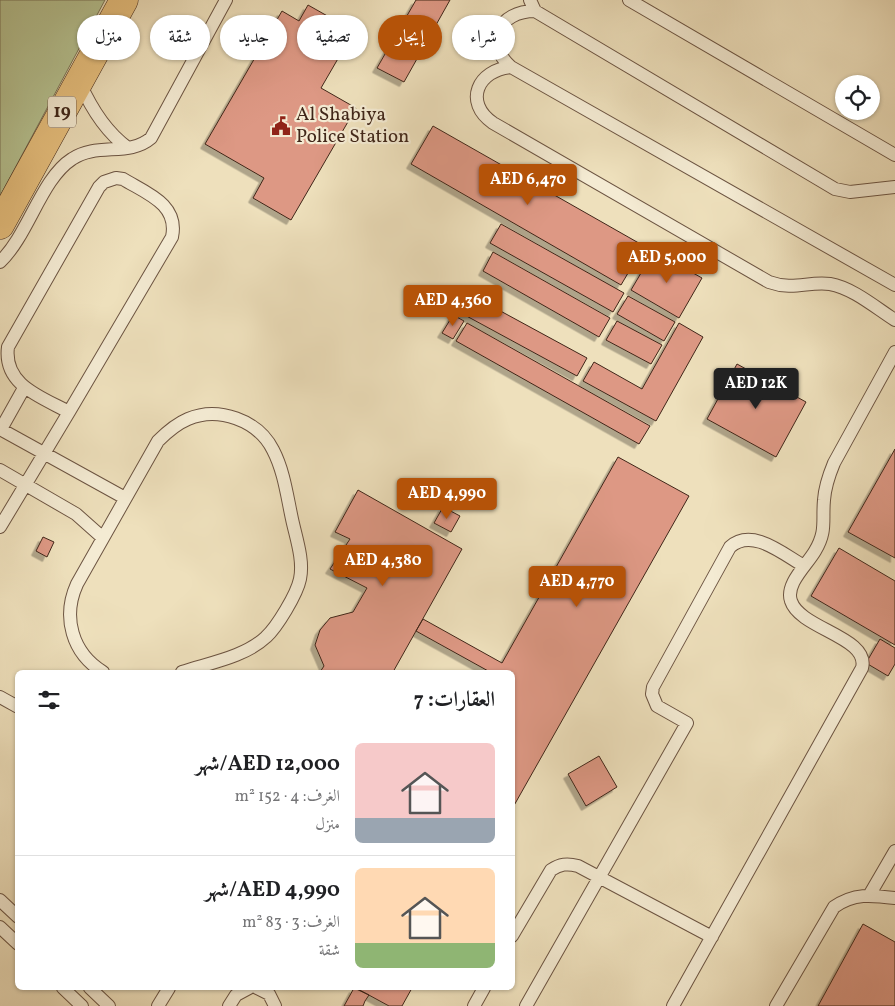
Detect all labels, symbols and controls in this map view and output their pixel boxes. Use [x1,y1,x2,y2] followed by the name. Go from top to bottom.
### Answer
[77,15,140,60] chip: منزل
[150,15,210,60] chip: شقة
[220,15,287,60] chip: جديد
[297,15,368,60] chip: تصفية
[378,15,442,60] chip: إيجار
[452,15,515,60] chip: شراء
[835,75,880,120] map controls
[835,75,880,120] button: locate
[48,96,76,128] road number: 19
[296,102,409,150] place label: Al Shabiya Police Station
[270,115,292,137] public building icon: Al Shabiya Police Station
[471,164,585,206] pin: AED 6,470
[490,169,566,191] text: AED 6,470
[610,242,724,284] pin: AED 5,000
[628,247,706,269] text: AED 5,000
[396,284,510,327] pin: AED 4,360
[414,290,492,312] text: AED 4,360
[710,368,802,410] pin: AED 12K
[725,373,787,395] text: AED 12K
[390,478,504,520] pin: AED 4,990
[408,483,486,505] text: AED 4,990
[326,544,440,587] pin: AED 4,380
[344,550,422,572] text: AED 4,380
[520,566,634,608] pin: AED 4,770
[540,571,614,593] text: AED 4,770
[35,686,63,714] icon: filters
[414,686,495,715] text: العقارات: 7
[196,750,340,779] text: AED 12,000/شهر
[395,763,455,823] icon: home
[235,786,340,808] text: الغرف: 4 · 152 m²
[315,814,340,836] text: منزل
[205,876,340,905] text: AED 4,990/شهر
[395,888,455,948] icon: home
[242,912,340,934] text: الغرف: 3 · 83 m²
[319,940,340,962] text: شقة

